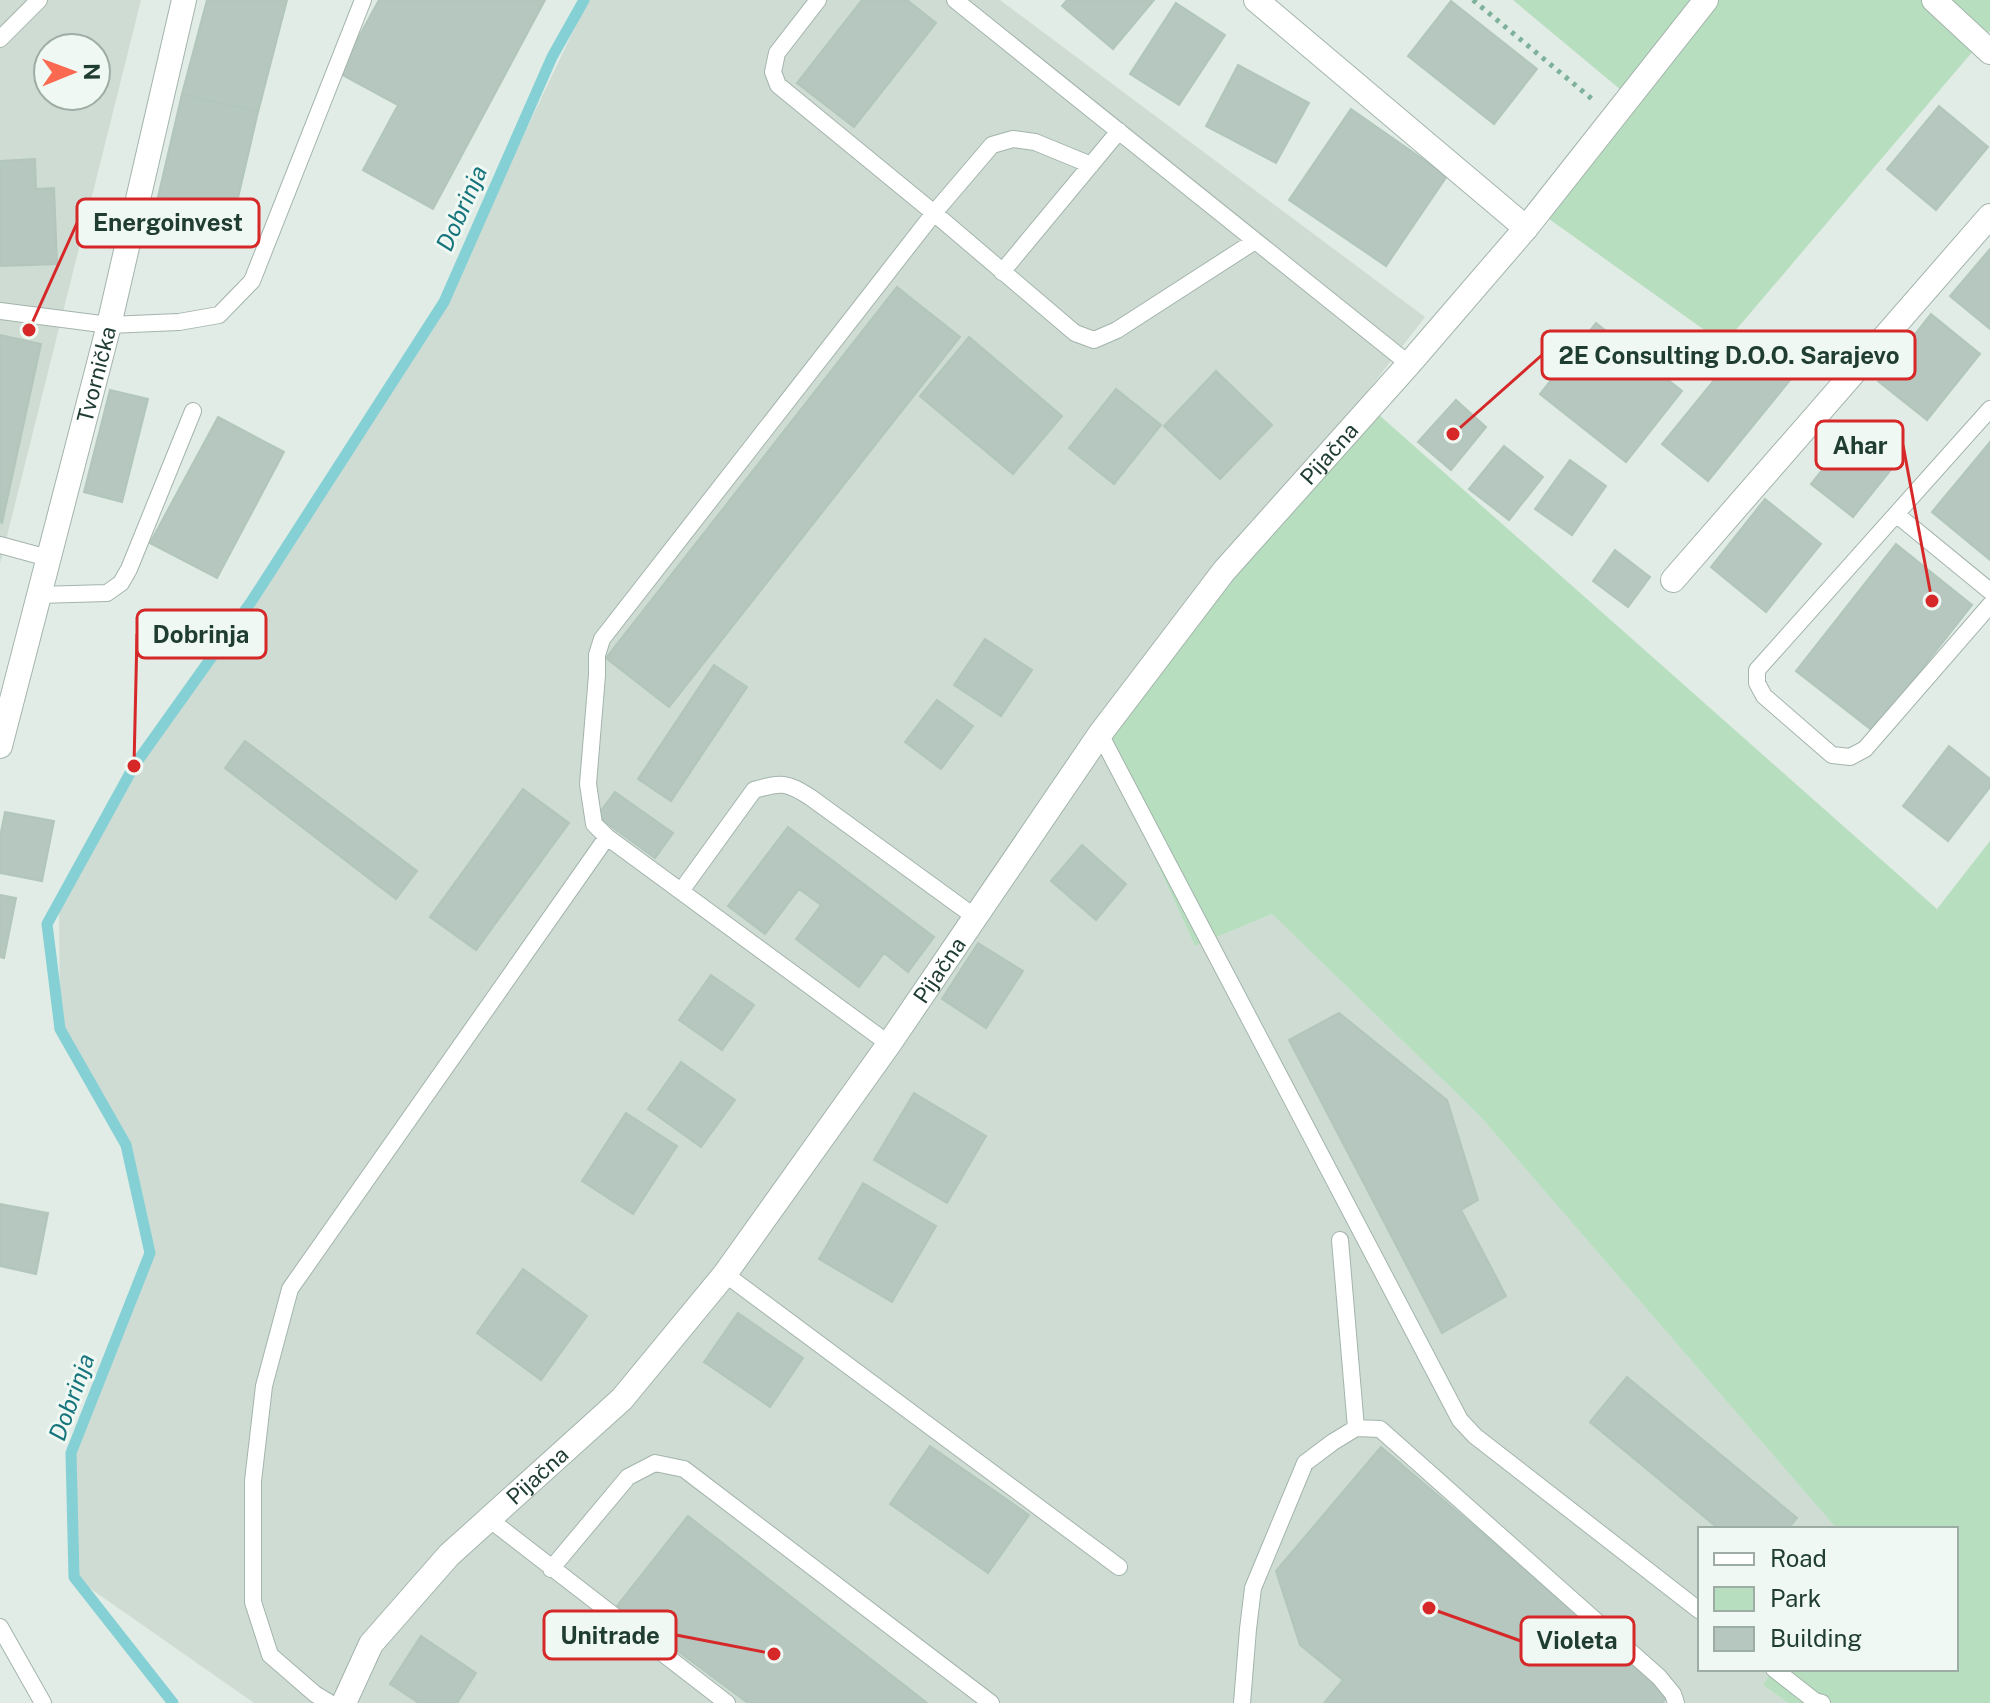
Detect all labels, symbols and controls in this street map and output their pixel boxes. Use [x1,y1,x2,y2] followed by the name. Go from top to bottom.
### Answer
[32,32,112,112] north arrow
[79,63,105,80] text: N
[430,161,492,255] water label: Dobrinja
[77,199,259,247] callout: Energoinvest
[93,208,243,236] text: Energoinvest
[71,323,121,425] street label: Tvornička
[1542,331,1915,379] callout: 2E Consulting D.O.O. Sarajevo
[1558,341,1900,369] text: 2E Consulting D.O.O. Sarajevo
[1295,417,1363,490] street label: Pijačna
[1816,421,1903,469] callout: Ahar
[1832,431,1888,459] text: Ahar
[137,610,266,658] callout: Dobrinja
[153,620,249,648] text: Dobrinja
[908,932,971,1008] street label: Pijačna
[42,1350,100,1444] water label: Dobrinja
[501,1441,573,1510] street label: Pijačna
[1698,1527,1958,1671] legend
[1770,1544,1827,1572] text: Road
[1770,1584,1821,1612] text: Park
[544,1611,676,1659] callout: Unitrade
[1521,1617,1634,1665] callout: Violeta
[560,1621,660,1649] text: Unitrade
[1770,1624,1862,1652] text: Building
[1536,1626,1618,1654] text: Violeta

